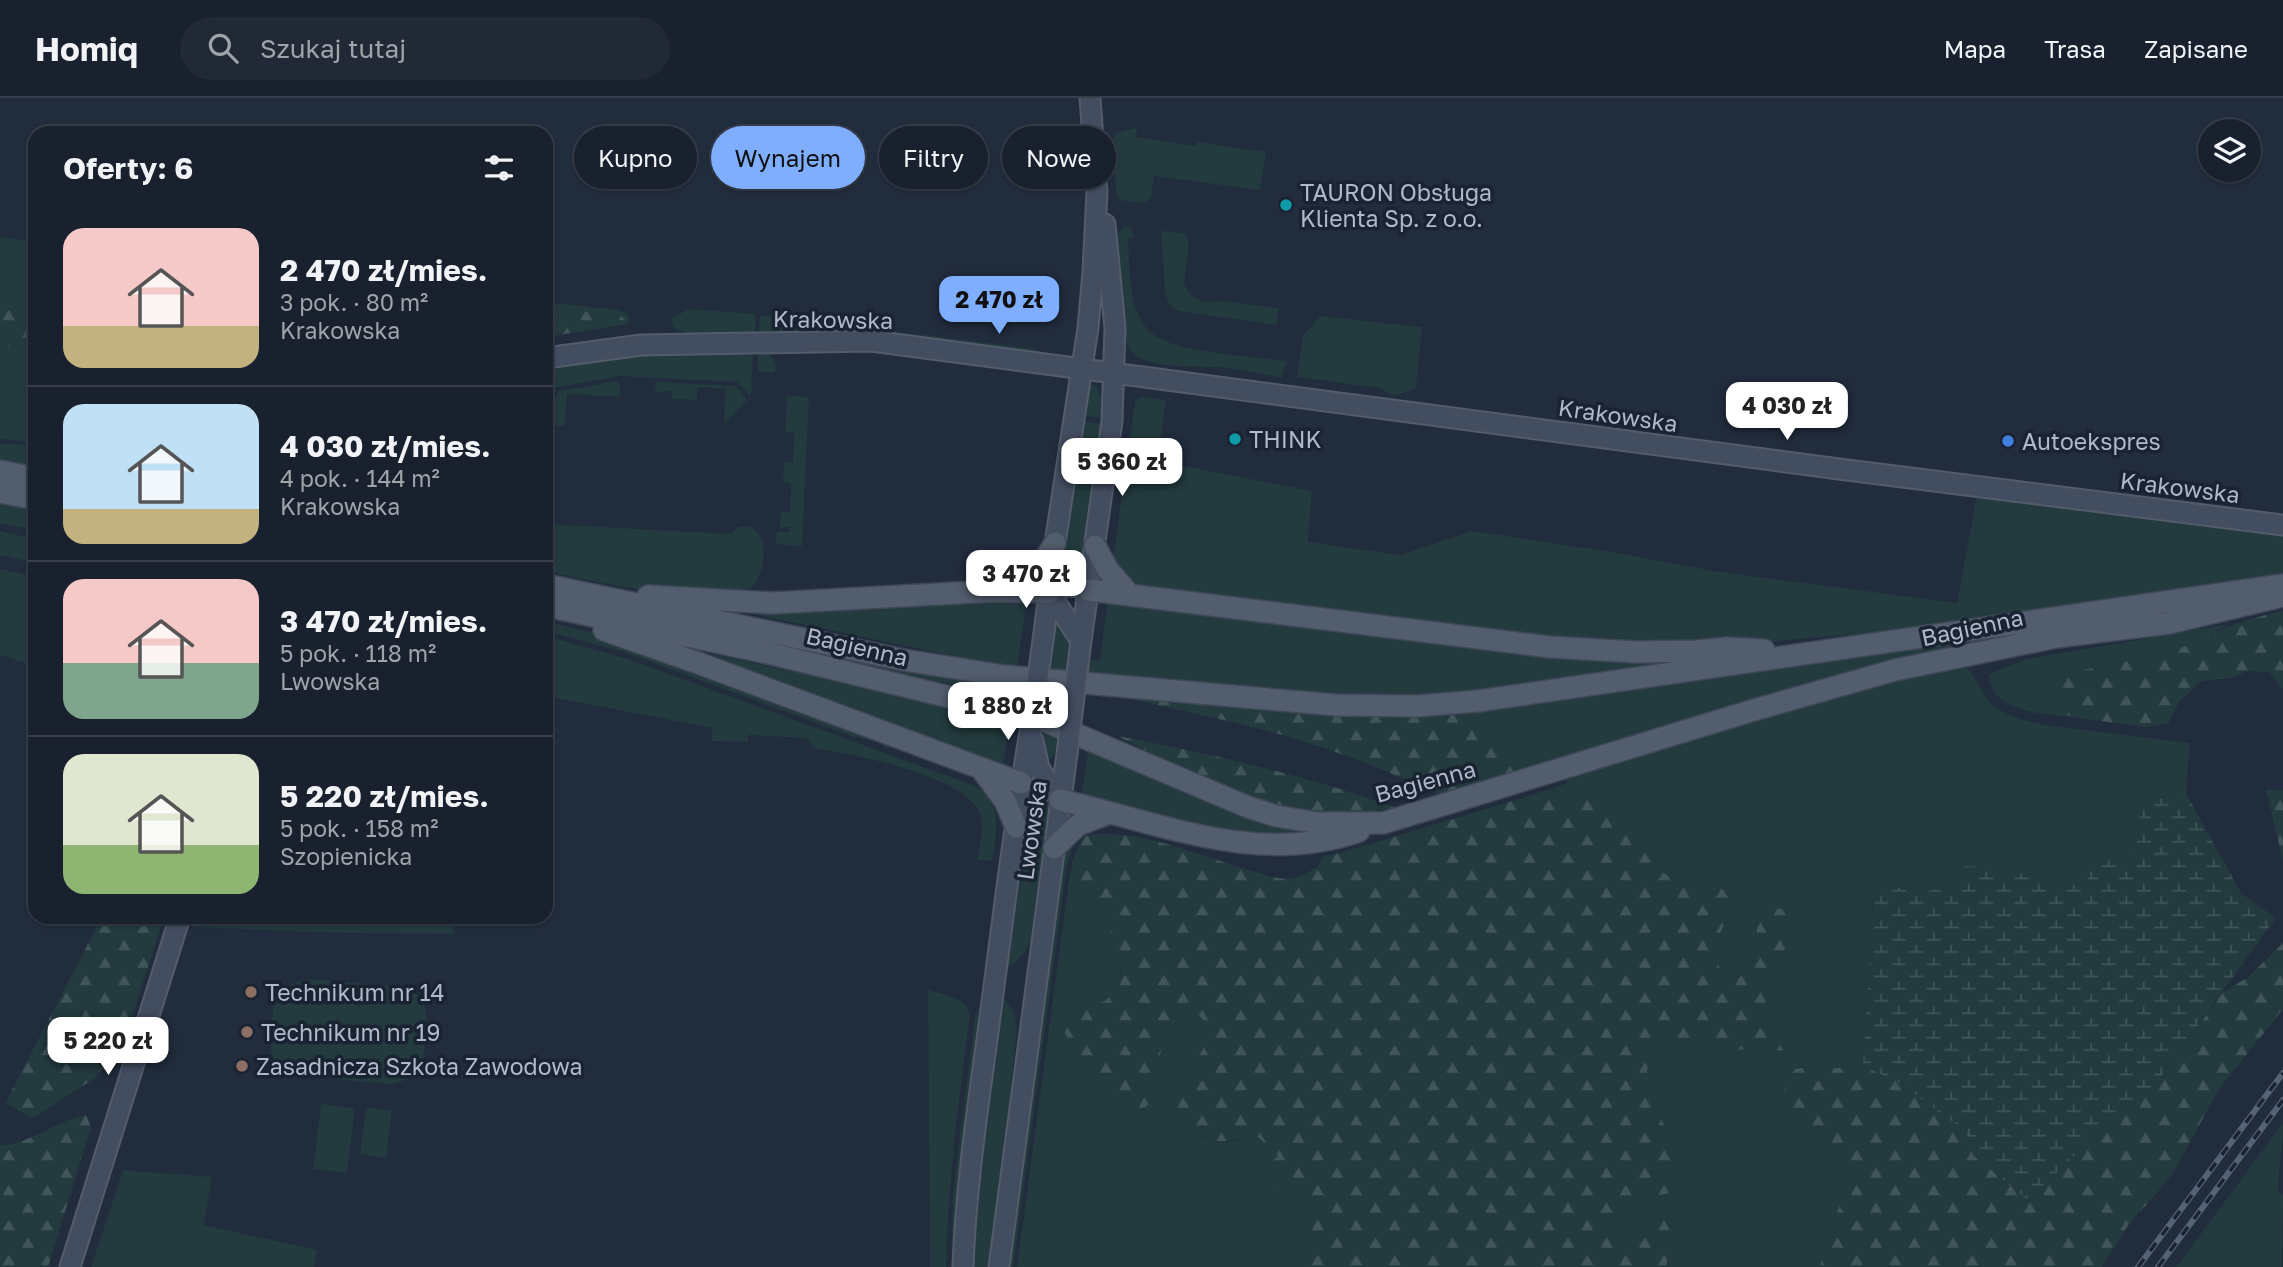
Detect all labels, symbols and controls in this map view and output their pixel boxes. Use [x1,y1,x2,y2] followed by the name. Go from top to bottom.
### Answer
[180,17,670,80] search box
[35,29,138,68] text: Homiq
[204,29,242,67] icon: search
[260,33,406,64] text: Szukaj tutaj
[1944,34,2006,63] text: Mapa
[2044,34,2106,63] text: Trasa
[2144,34,2248,63] text: Zapisane
[2198,119,2261,182] map controls
[2198,119,2261,182] button: layers
[574,126,697,189] chip: Kupno
[711,126,865,189] chip: Wynajem
[879,126,988,189] chip: Filtry
[1002,126,1116,189] chip: Nowe
[480,149,518,187] icon: filters
[63,150,193,186] text: Oferty: 6
[1300,178,1492,232] place label: TAURON Obsługa Klienta Sp. z o.o.
[1278,197,1294,213] marker: TAURON Obsługa Klienta Sp. z o.o.
[280,252,487,288] text: 2 470 zł/mies.
[119,256,203,340] icon: home
[927,276,1071,336] pin: 2 470 zł
[955,285,1043,313] text: 2 470 zł
[280,288,428,316] text: 3 pok. · 80 m²
[773,304,893,334] street label: Krakowska
[280,316,400,344] text: Krakowska
[1715,382,1859,442] pin: 4 030 zł
[1742,391,1832,419] text: 4 030 zł
[1556,393,1680,437] street label: Krakowska
[1249,425,1321,453] place label: THINK
[2022,427,2161,455] place label: Autoekspres
[280,428,491,464] text: 4 030 zł/mies.
[1227,431,1243,447] marker: THINK
[119,432,203,516] icon: home
[2000,433,2016,449] marker: Autoekspres
[1050,438,1194,498] pin: 5 360 zł
[1077,447,1167,475] text: 5 360 zł
[280,464,440,492] text: 4 pok. · 144 m²
[2119,466,2241,508] street label: Krakowska
[280,492,400,520] text: Krakowska
[954,550,1098,610] pin: 3 470 zł
[982,559,1070,587] text: 3 470 zł
[280,603,487,639] text: 3 470 zł/mies.
[1919,603,2025,651] street label: Bagienna
[119,607,203,691] icon: home
[804,621,910,671] street label: Bagienna
[280,639,436,667] text: 5 pok. · 118 m²
[280,667,380,695] text: Lwowska
[936,682,1080,742] pin: 1 880 zł
[964,691,1052,719] text: 1 880 zł
[1371,754,1479,808] street label: Bagienna
[280,778,489,814] text: 5 220 zł/mies.
[1010,778,1052,882] street label: Lwowska
[119,782,203,866] icon: home
[280,814,438,842] text: 5 pok. · 158 m²
[280,842,412,870] text: Szopienicka
[265,978,445,1006] place label: Technikum nr 14
[243,984,259,1000] marker: Technikum nr 14
[36,1018,180,1077] pin: 5 220 zł
[261,1018,440,1046] place label: Technikum nr 19
[239,1024,255,1040] marker: Technikum nr 19
[64,1026,152,1054] text: 5 220 zł
[256,1052,582,1080] place label: Zasadnicza Szkoła Zawodowa
[234,1058,250,1074] marker: Zasadnicza Szkoła Zawodowa

